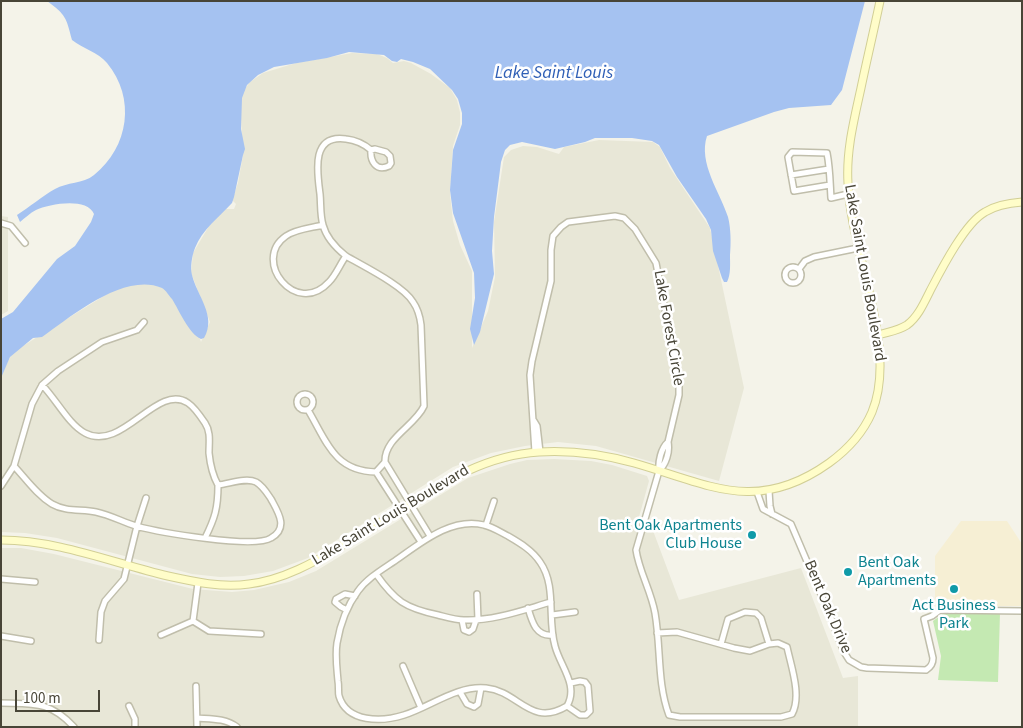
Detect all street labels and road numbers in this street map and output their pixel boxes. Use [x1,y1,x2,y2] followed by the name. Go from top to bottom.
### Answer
[839,183,889,363] street label: Lake Saint Louis Boulevard
[648,269,688,387] street label: Lake Forest Circle
[309,461,473,571] street label: Lake Saint Louis Boulevard
[799,558,855,656] street label: Bent Oak Drive

